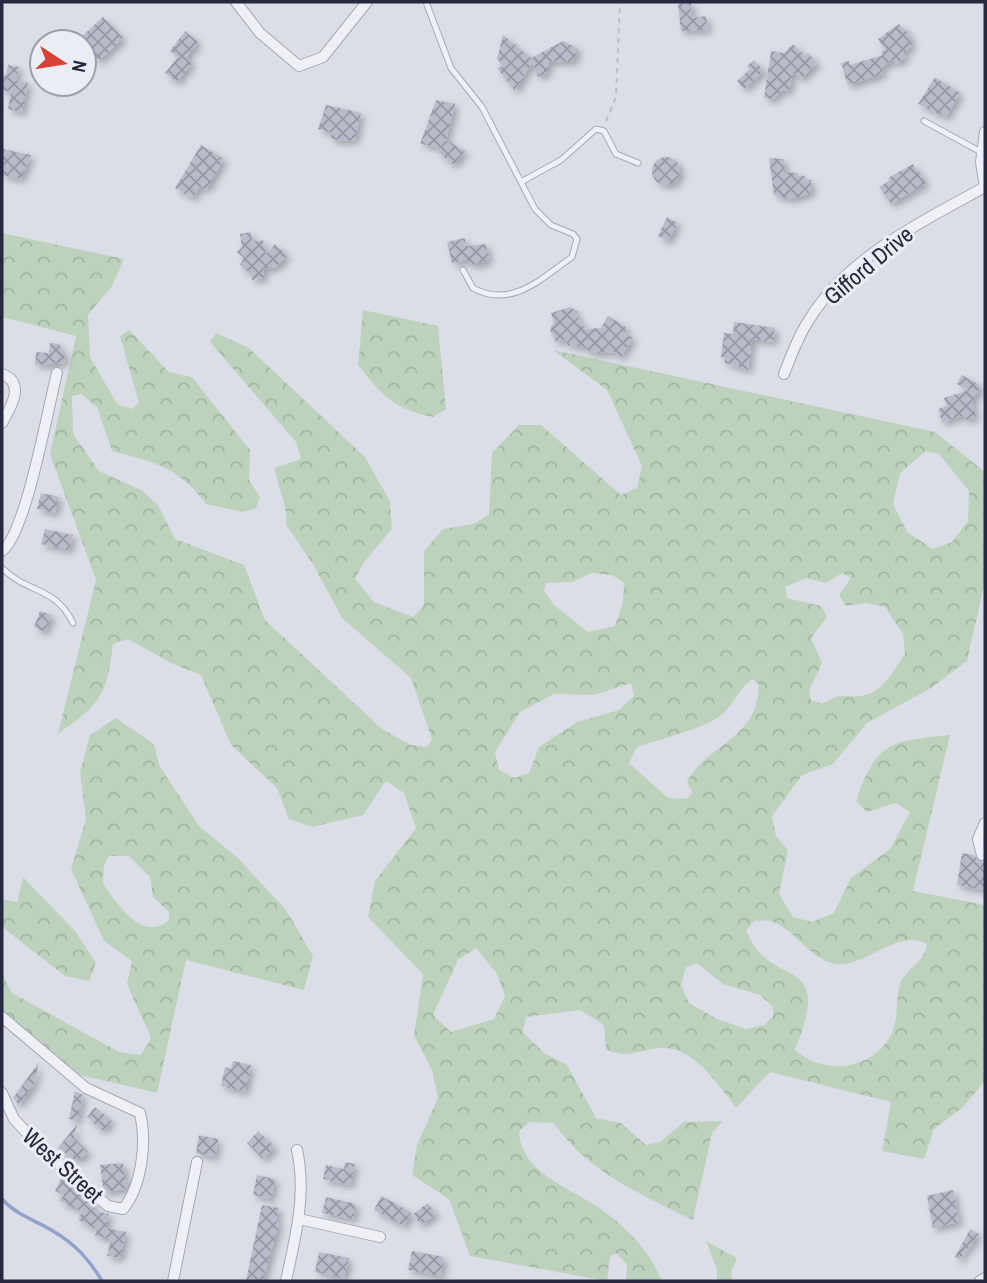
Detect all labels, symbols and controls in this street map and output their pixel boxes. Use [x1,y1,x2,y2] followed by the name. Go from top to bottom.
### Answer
[28,28,98,98] north arrow
[66,58,94,75] text: N
[817,219,919,311] street label: Gifford Drive
[16,1121,110,1209] street label: West Street

